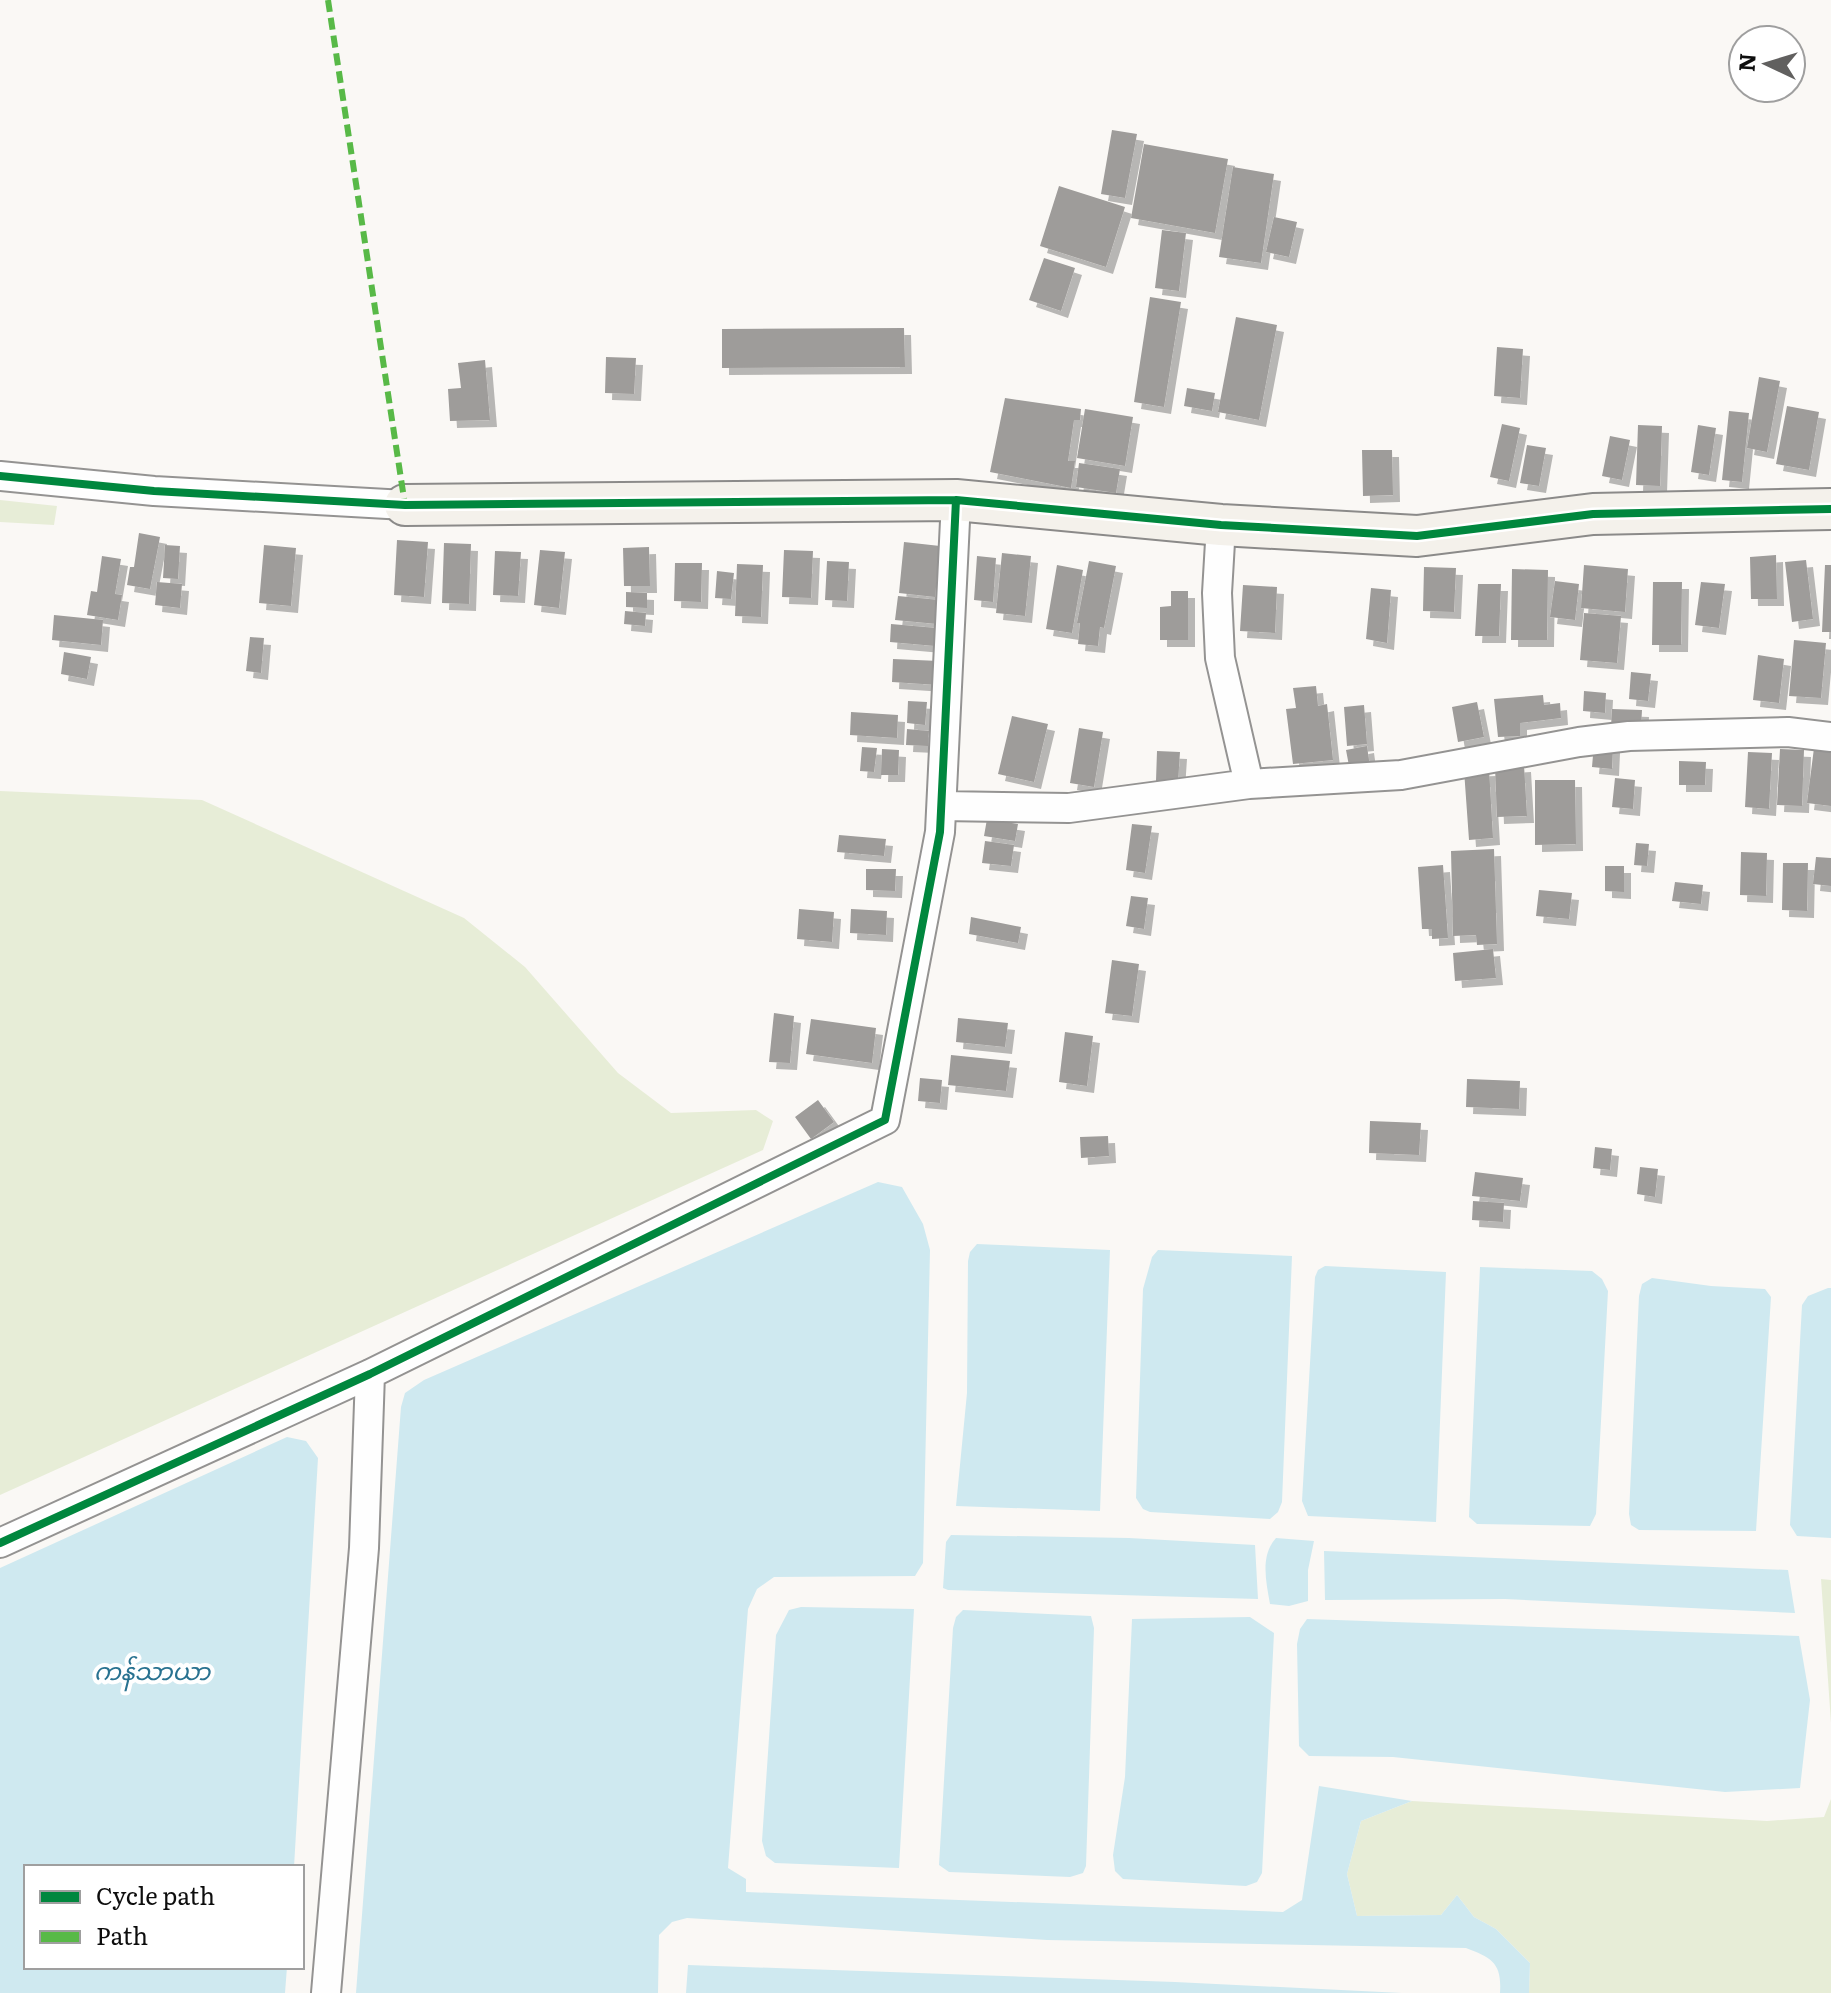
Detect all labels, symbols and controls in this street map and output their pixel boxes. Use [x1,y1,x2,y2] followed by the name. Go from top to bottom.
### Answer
[1727,24,1807,104] north arrow
[1728,52,1763,73] text: N
[94,1652,211,1692] water label: ကန်သာယာ
[24,1865,304,1969] legend
[96,1877,215,1912] text: Cycle path
[96,1917,148,1952] text: Path

